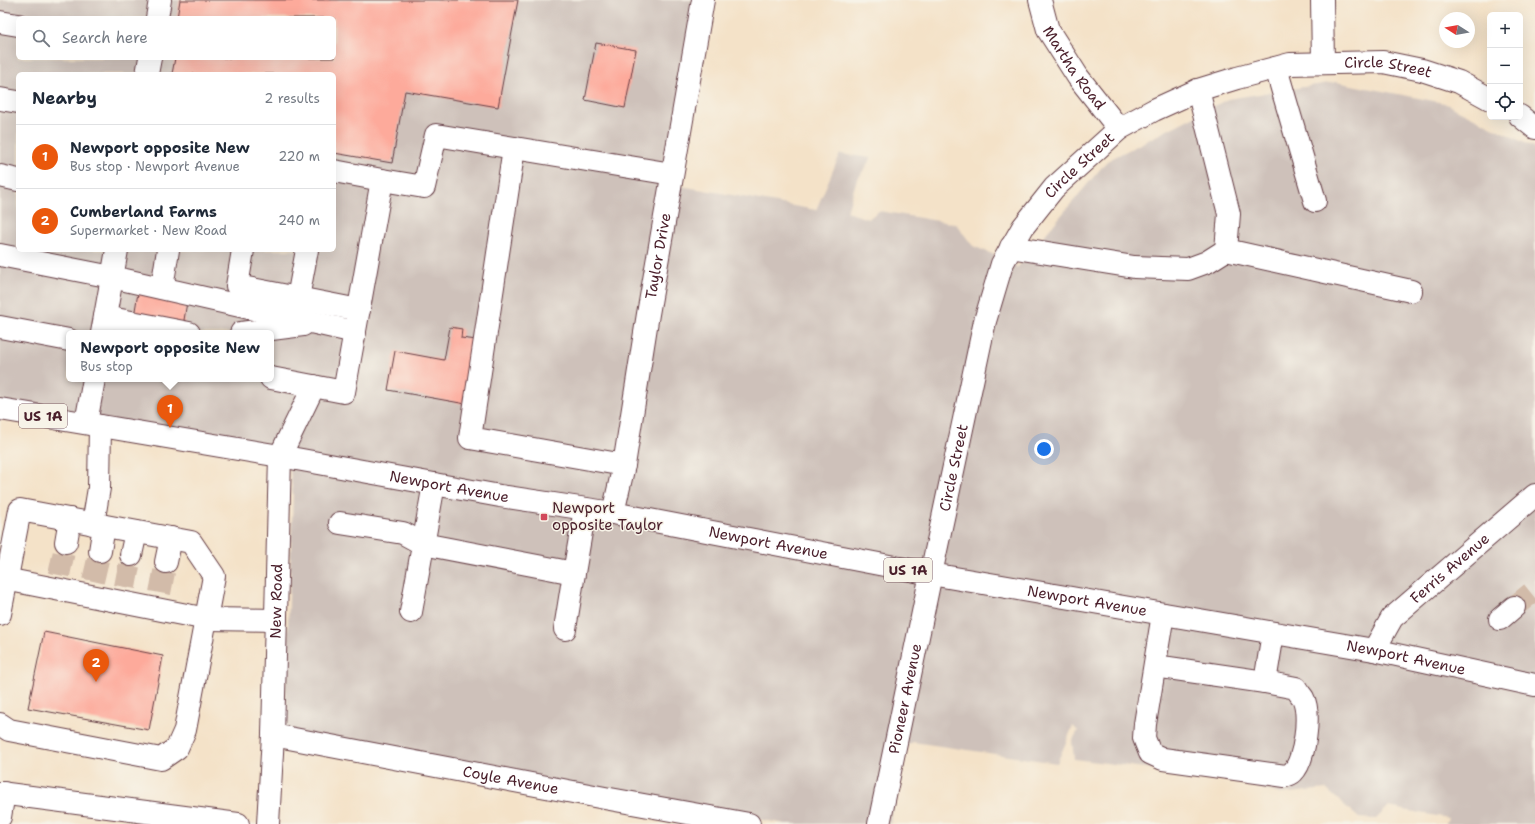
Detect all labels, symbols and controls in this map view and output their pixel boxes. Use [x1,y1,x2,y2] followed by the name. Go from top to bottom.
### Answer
[1439,12,1475,48] north arrow
[1487,12,1523,120] map controls
[1487,12,1523,48] button: +
[16,16,336,60] search box
[1038,22,1110,114] street label: Martha Road
[30,27,52,49] icon: search
[62,28,148,48] text: Search here
[1487,48,1523,84] button: −
[1344,52,1435,83] street label: Circle Street
[1487,84,1523,120] button: locate
[32,87,97,109] text: Nearby
[264,90,320,107] text: 2 results
[1040,128,1119,202] street label: Circle Street
[70,138,250,158] text: Newport opposite New
[42,148,48,165] text: 1
[278,148,320,165] text: 220 m
[70,158,240,175] text: Bus stop · Newport Avenue
[70,202,217,222] text: Cumberland Farms
[641,211,676,301] street label: Taylor Drive
[40,212,50,229] text: 2
[278,212,320,229] text: 240 m
[70,222,227,239] text: Supermarket · New Road
[66,330,274,382] popup
[80,338,260,358] text: Newport opposite New
[80,358,133,375] text: Bus stop
[157,395,183,428] pin: 1
[19,404,67,428] road number: US 1A
[935,422,973,513] street label: Circle Street
[1034,439,1054,459] your location
[388,466,510,507] street label: Newport Avenue
[552,498,663,535] place label: Newport opposite Taylor
[539,512,549,522] marker: Newport opposite Taylor
[707,522,830,564] street label: Newport Avenue
[1406,529,1494,608] street label: Ferris Avenue
[884,558,932,582] road number: US 1A
[265,563,287,639] street label: New Road
[1026,581,1149,621] street label: Newport Avenue
[1345,635,1468,680] street label: Newport Avenue
[884,642,926,756] street label: Pioneer Avenue
[83,649,109,682] pin: 2
[461,761,560,799] street label: Coyle Avenue

